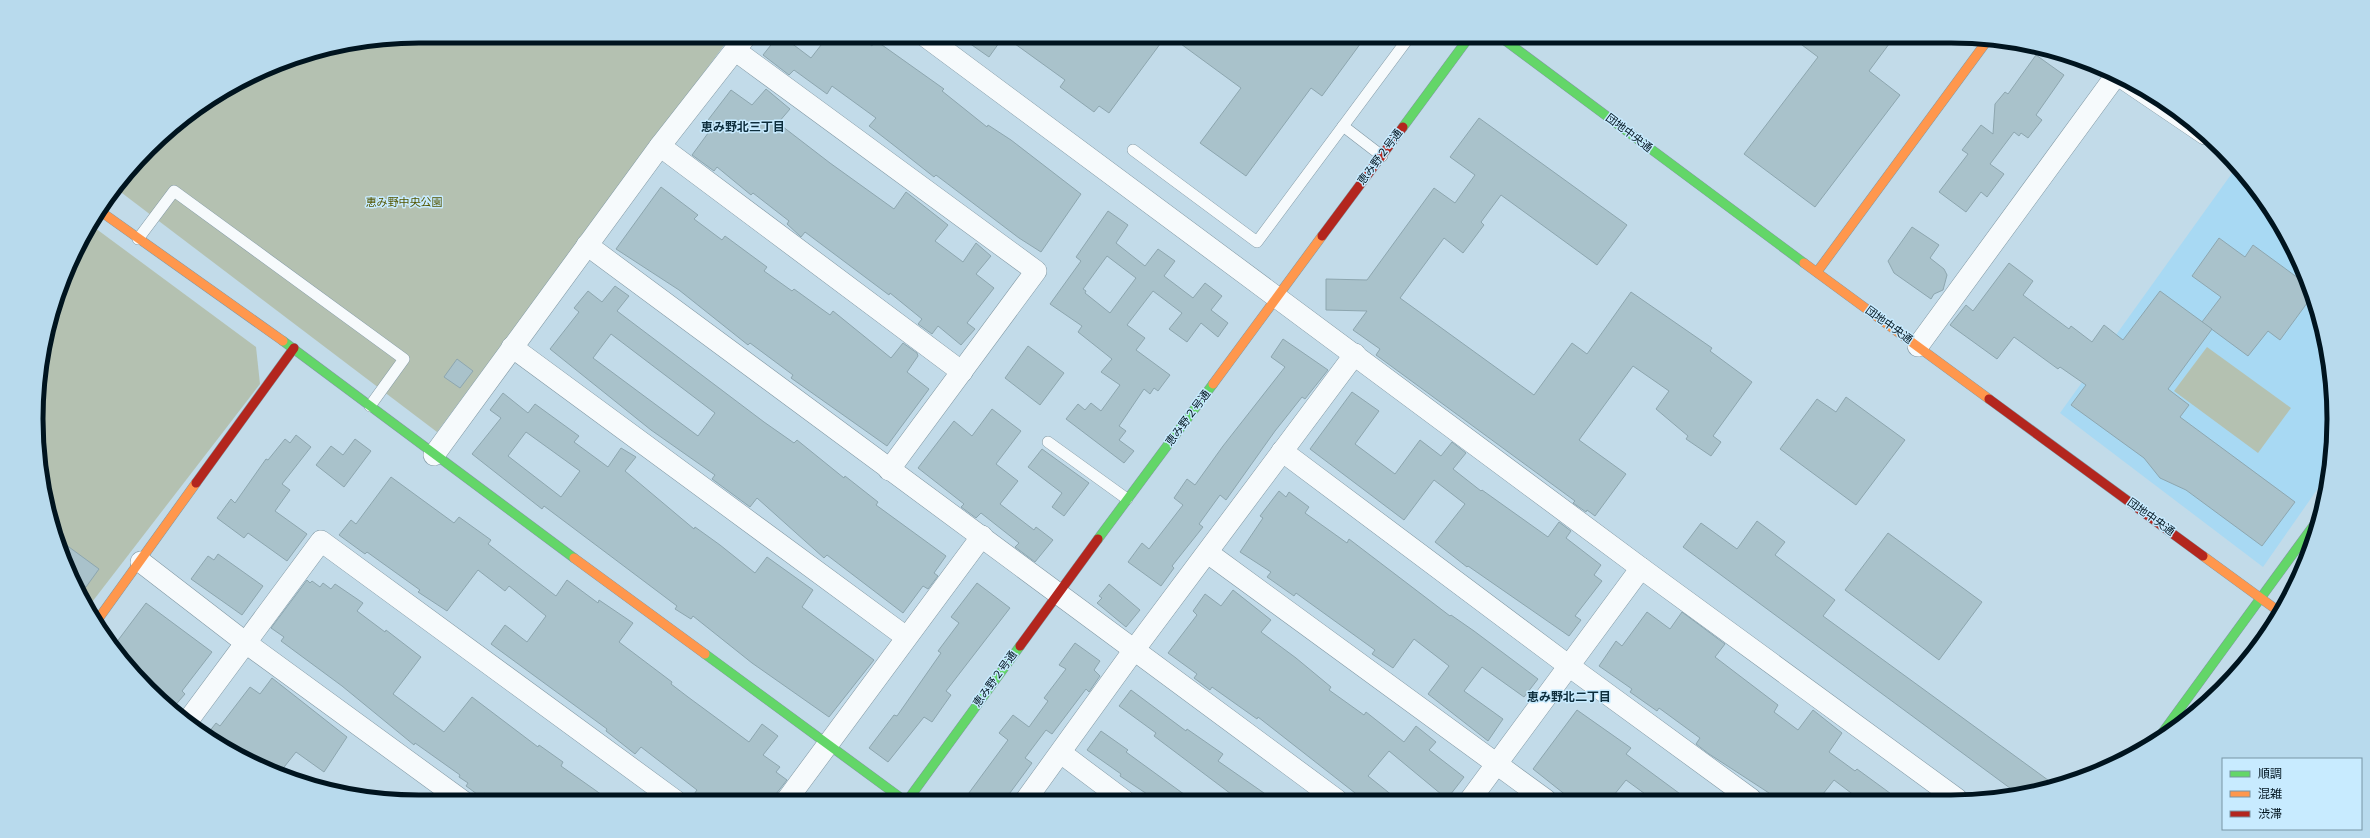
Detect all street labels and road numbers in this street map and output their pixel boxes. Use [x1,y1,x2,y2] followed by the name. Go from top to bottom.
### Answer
[1603,111,1655,155] street label: 団地中央通
[1355,127,1405,187] street label: 恵み野２号通
[1863,304,1915,346] street label: 団地中央通
[1163,388,1213,448] street label: 恵み野２号通
[2125,496,2177,538] street label: 団地中央通
[970,648,1020,710] street label: 恵み野２号通

